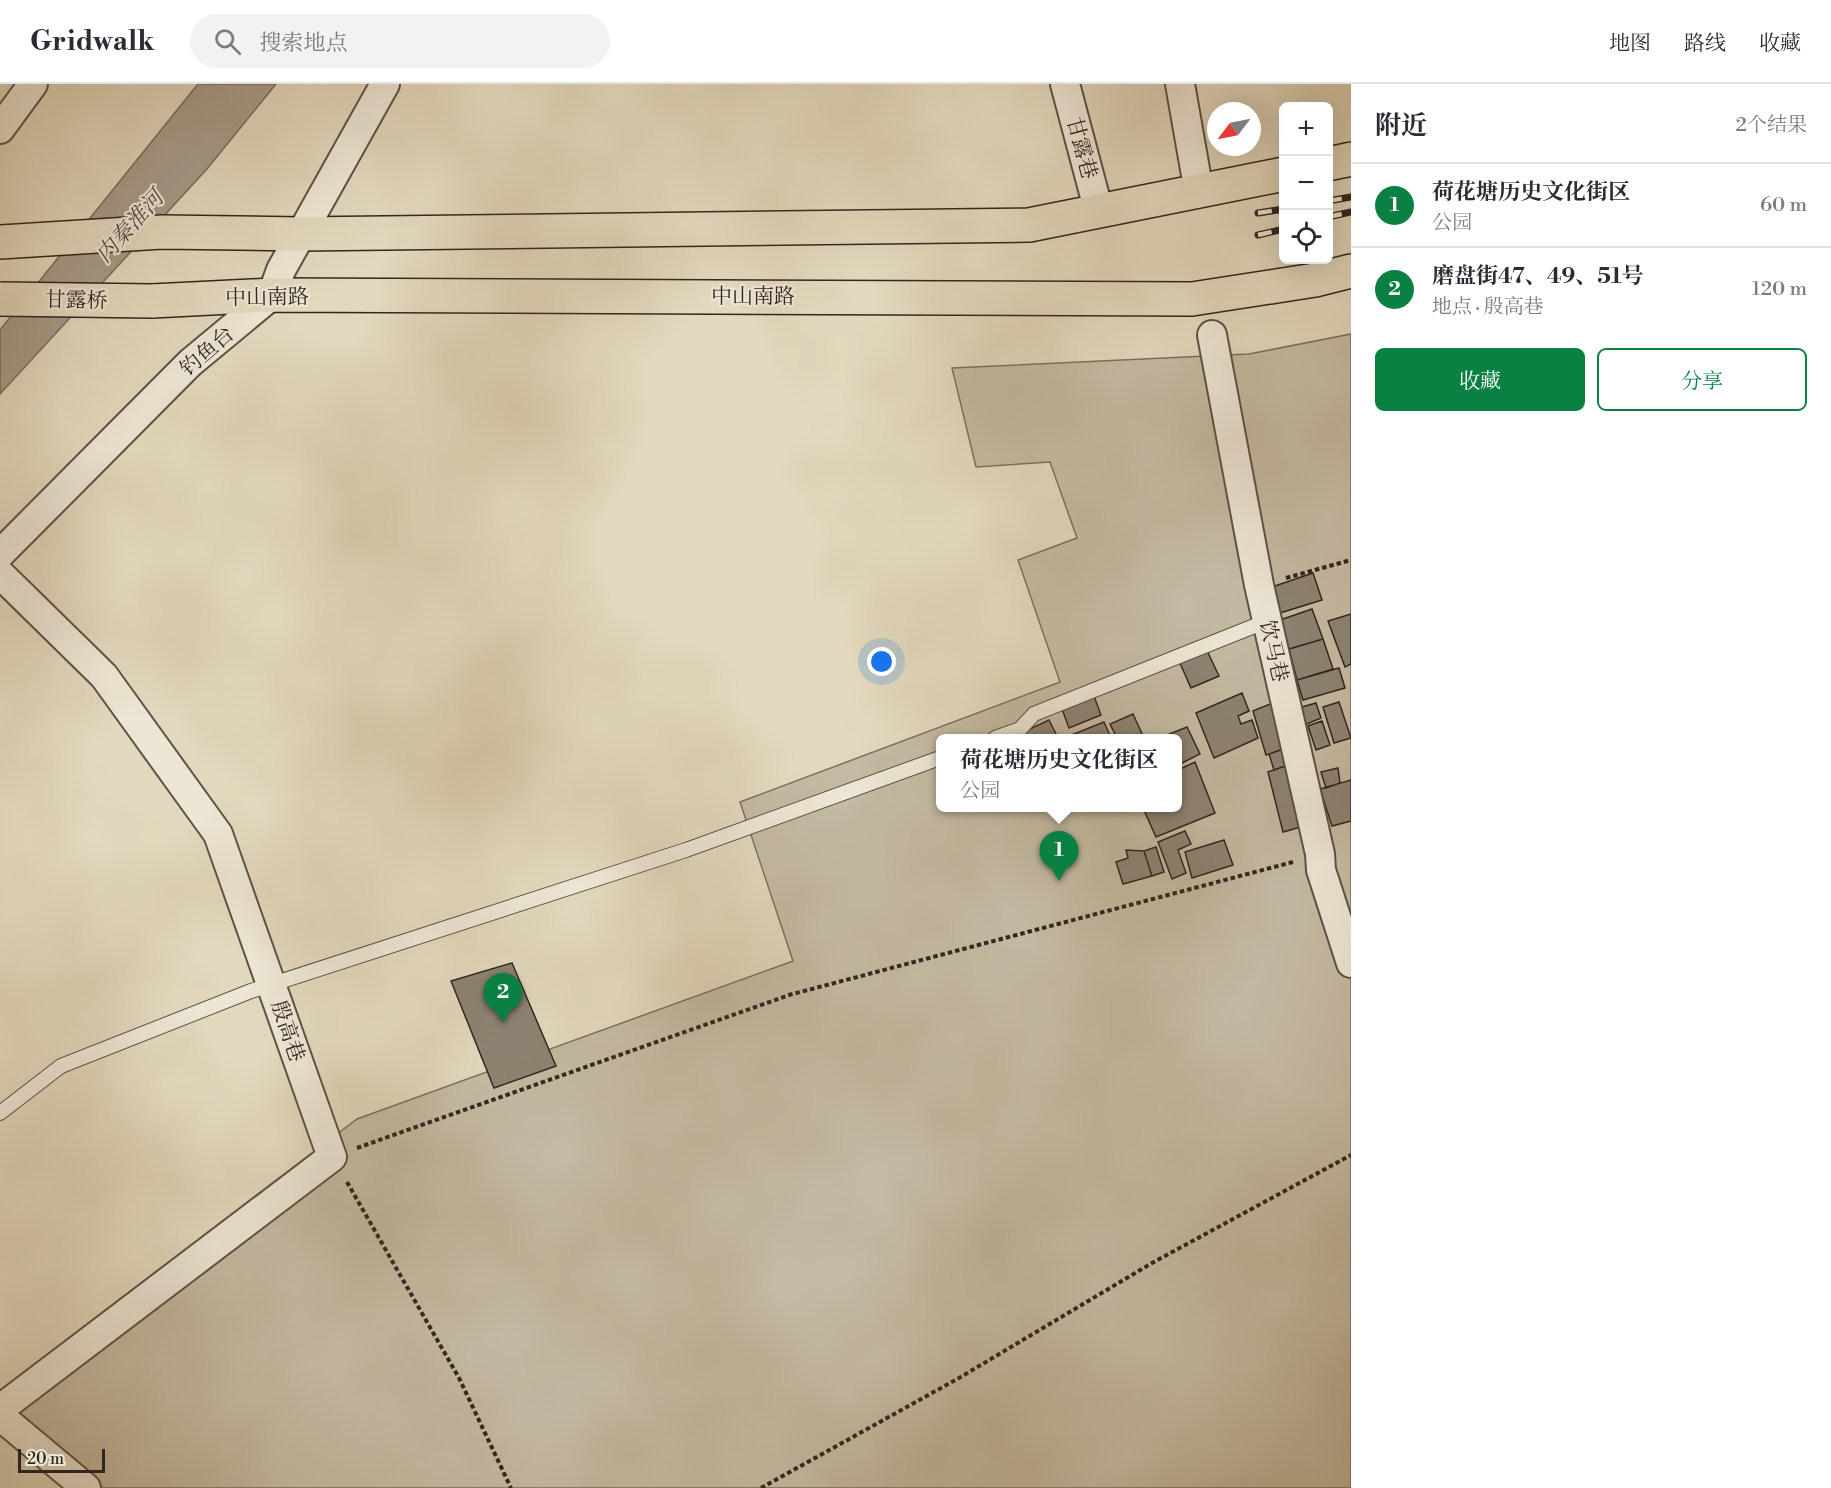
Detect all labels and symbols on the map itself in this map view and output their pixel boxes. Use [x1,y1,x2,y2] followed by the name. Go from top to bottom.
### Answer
[1207,102,1261,156] north arrow
[1060,114,1102,182] street label: 甘露巷
[91,182,172,269] water label: 内秦淮河
[225,284,309,312] street label: 中山南路
[711,284,795,310] street label: 中山南路
[44,287,108,315] street label: 甘露桥
[175,321,240,382] street label: 钓鱼台
[1253,618,1293,685] street label: 饮马巷
[867,647,896,676] your location
[1040,832,1078,881] pin: 1
[484,974,522,1023] pin: 2
[265,997,310,1065] street label: 殷高巷
[18,1446,105,1474] scale bar

